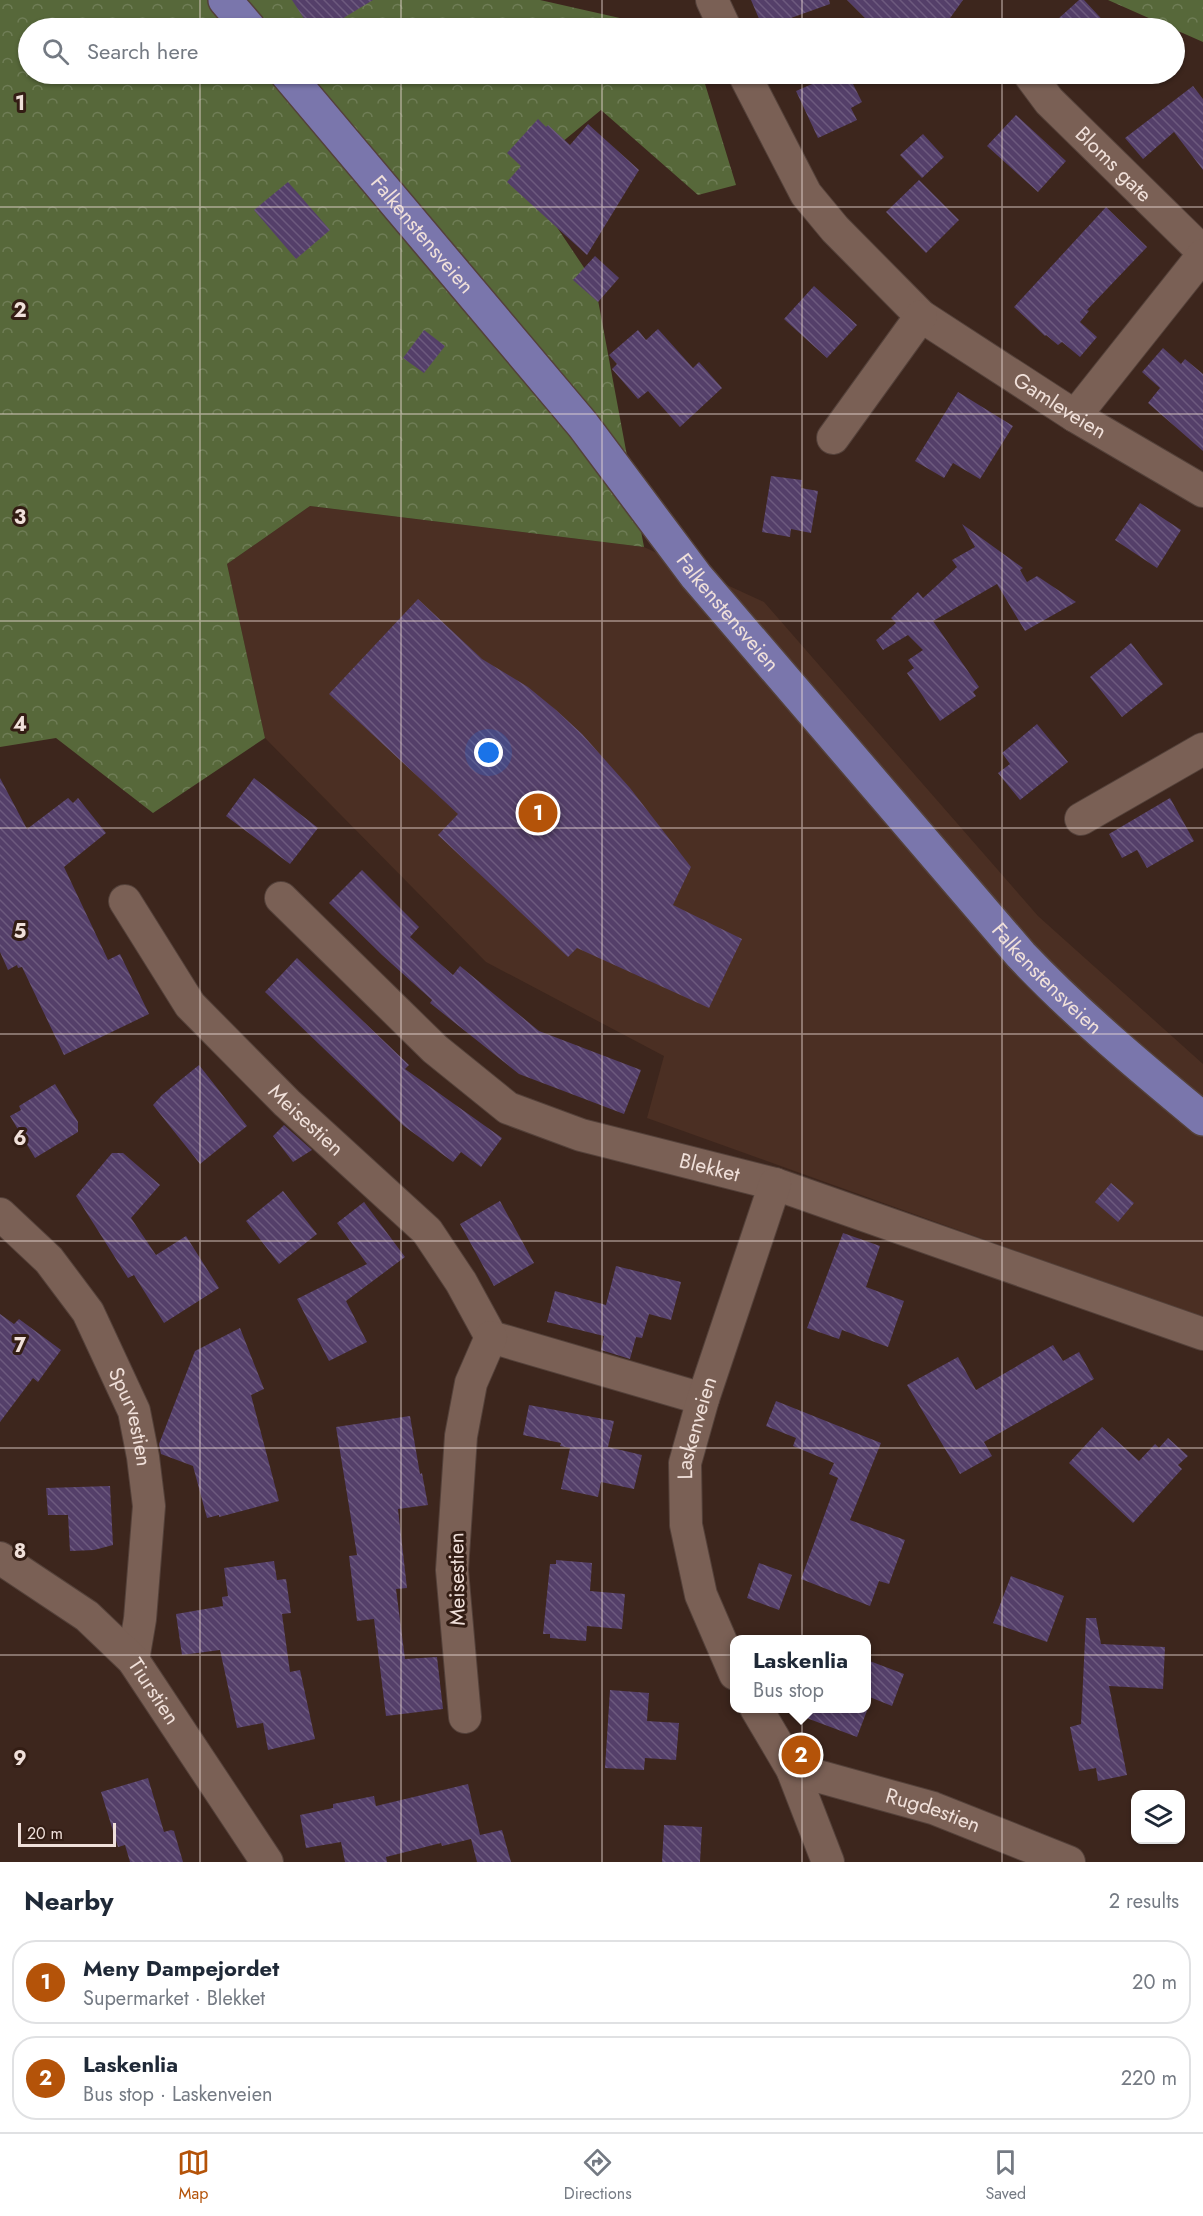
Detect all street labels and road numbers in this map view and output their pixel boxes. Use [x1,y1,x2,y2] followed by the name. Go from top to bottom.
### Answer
[1068,120,1159,209] street label: Bloms gate
[364,169,481,300] street label: Falkenstensveien
[1007,365,1112,446] street label: Gamleveien
[669,547,786,678] street label: Falkenstensveien
[985,916,1109,1041] street label: Falkenstensveien
[261,1077,350,1163] street label: Meisestien
[676,1145,743,1190] street label: Blekket
[101,1362,159,1468] street label: Spurvestien
[670,1373,724,1480] street label: Laskenveien
[441,1532,473,1626] street label: Meisestien
[121,1652,187,1731] street label: Tiurstien
[882,1781,985,1840] street label: Rugdestien

